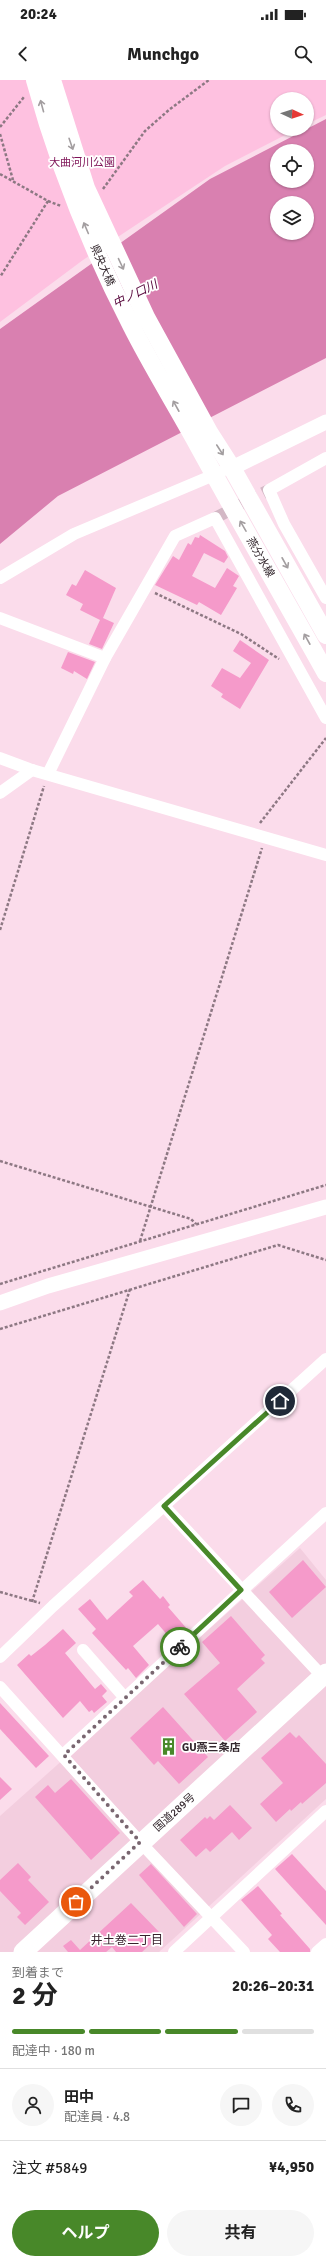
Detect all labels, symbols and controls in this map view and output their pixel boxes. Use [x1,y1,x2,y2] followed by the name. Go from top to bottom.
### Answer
[20,5,57,23] text: 20:24
[12,43,34,65] icon: back
[127,43,199,65] text: Munchgo
[292,43,314,65] icon: search
[270,92,314,136] north arrow
[270,92,314,240] map controls
[38,100,45,113] one-way arrow
[68,137,75,150] one-way arrow
[270,144,314,188] button: locate
[49,156,115,169] park label: 大曲河川公園
[270,196,314,240] button: layers
[82,222,90,234] one-way arrow
[88,242,117,288] street label: 県央大橋
[118,258,125,270] one-way arrow
[110,276,162,312] water label: 中ノ口川
[172,401,180,413] one-way arrow
[216,444,224,455] one-way arrow
[239,520,247,532] one-way arrow
[244,535,277,580] street label: 燕分水線
[282,557,290,569] one-way arrow
[303,633,310,645] one-way arrow
[263,1384,297,1418] pin
[269,1390,291,1412] icon: home
[160,1627,200,1667] courier
[169,1636,191,1658] icon: bike
[159,1737,179,1757] building icon: GU燕三条店
[182,1741,241,1754] place label: GU燕三条店
[151,1791,198,1834] street label: 国道289号
[59,1885,93,1919] pin
[65,1891,87,1913] icon: bag
[91,1933,163,1948] district label: 井土巻二丁目
[12,1965,64,1981] text: 到着まで
[232,1977,314,1995] text: 20:26–20:31
[12,1980,58,2012] text: 2 分
[12,2043,95,2059] text: 配達中 · 180 m
[12,2084,54,2126] button: person
[220,2084,262,2126] button: chat
[272,2084,314,2126] button: phone
[64,2088,94,2106] text: 田中
[64,2109,130,2125] text: 配達員 · 4.8
[269,2158,314,2176] text: ¥4,950
[12,2159,87,2177] text: 注文 #5849
[12,2210,159,2256] button: ヘルプ
[167,2210,314,2256] button: 共有

